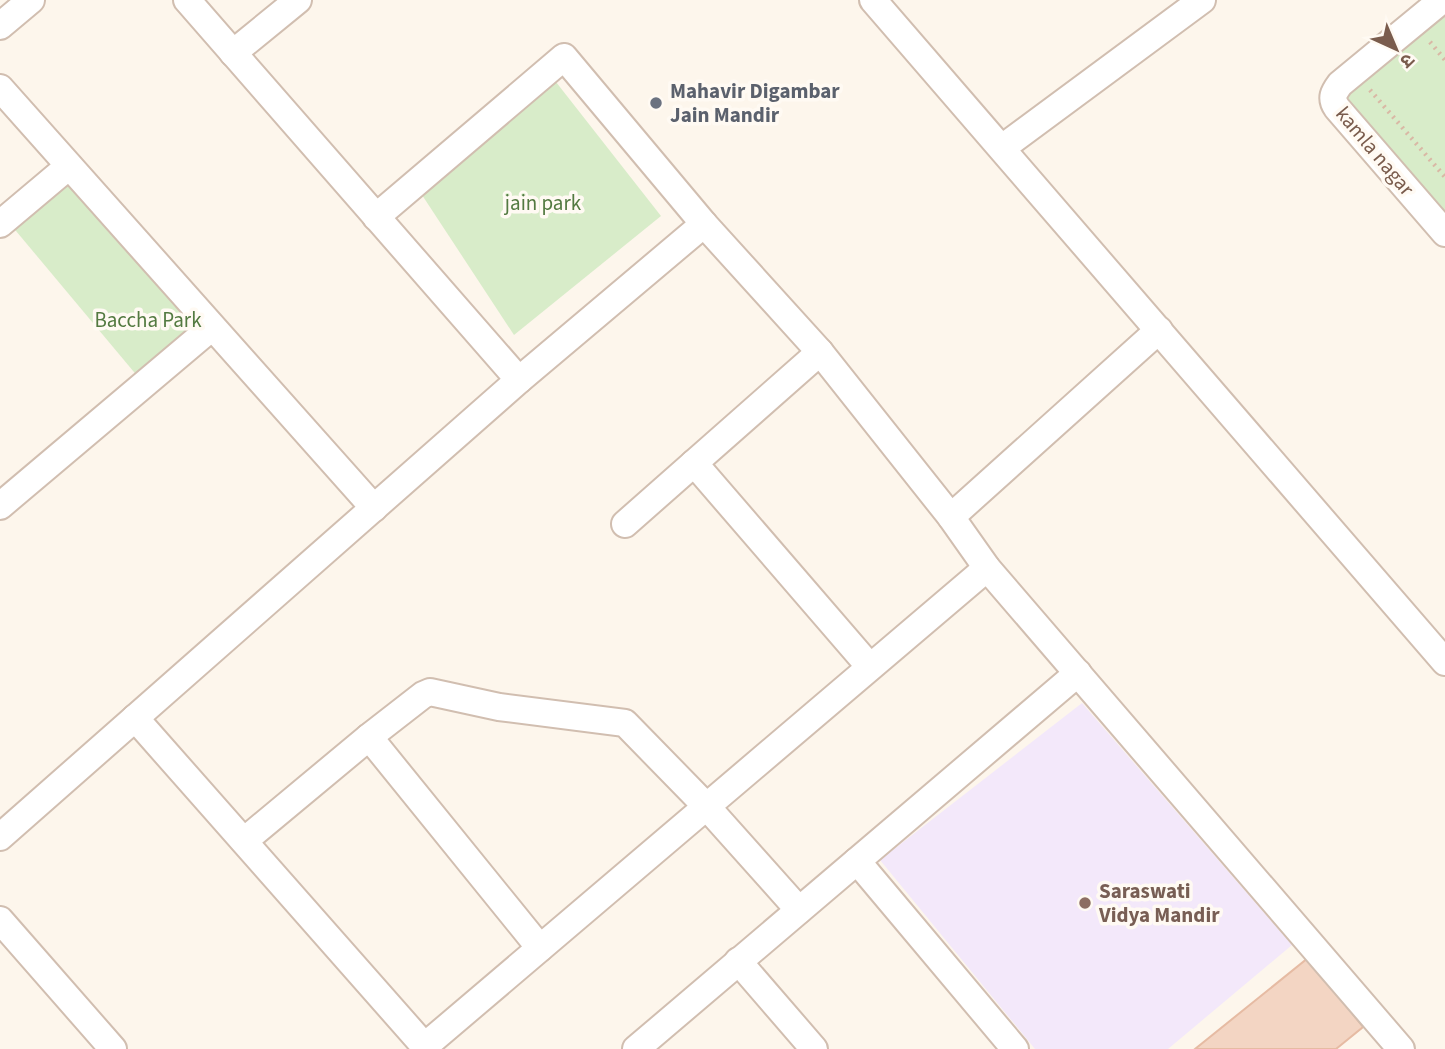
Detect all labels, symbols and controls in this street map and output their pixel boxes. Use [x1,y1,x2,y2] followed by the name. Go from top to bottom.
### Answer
[1361,14,1431,84] north arrow
[1393,47,1420,74] text: उ
[670,76,840,130] place label: Mahavir Digambar Jain Mandir
[648,95,664,111] marker: Mahavir Digambar Jain Mandir
[1329,100,1422,203] street label: kamla nagar
[504,188,582,218] park label: jain park
[94,305,202,335] park label: Baccha Park
[1098,876,1220,930] place label: Saraswati Vidya Mandir
[1077,895,1093,911] marker: Saraswati Vidya Mandir

